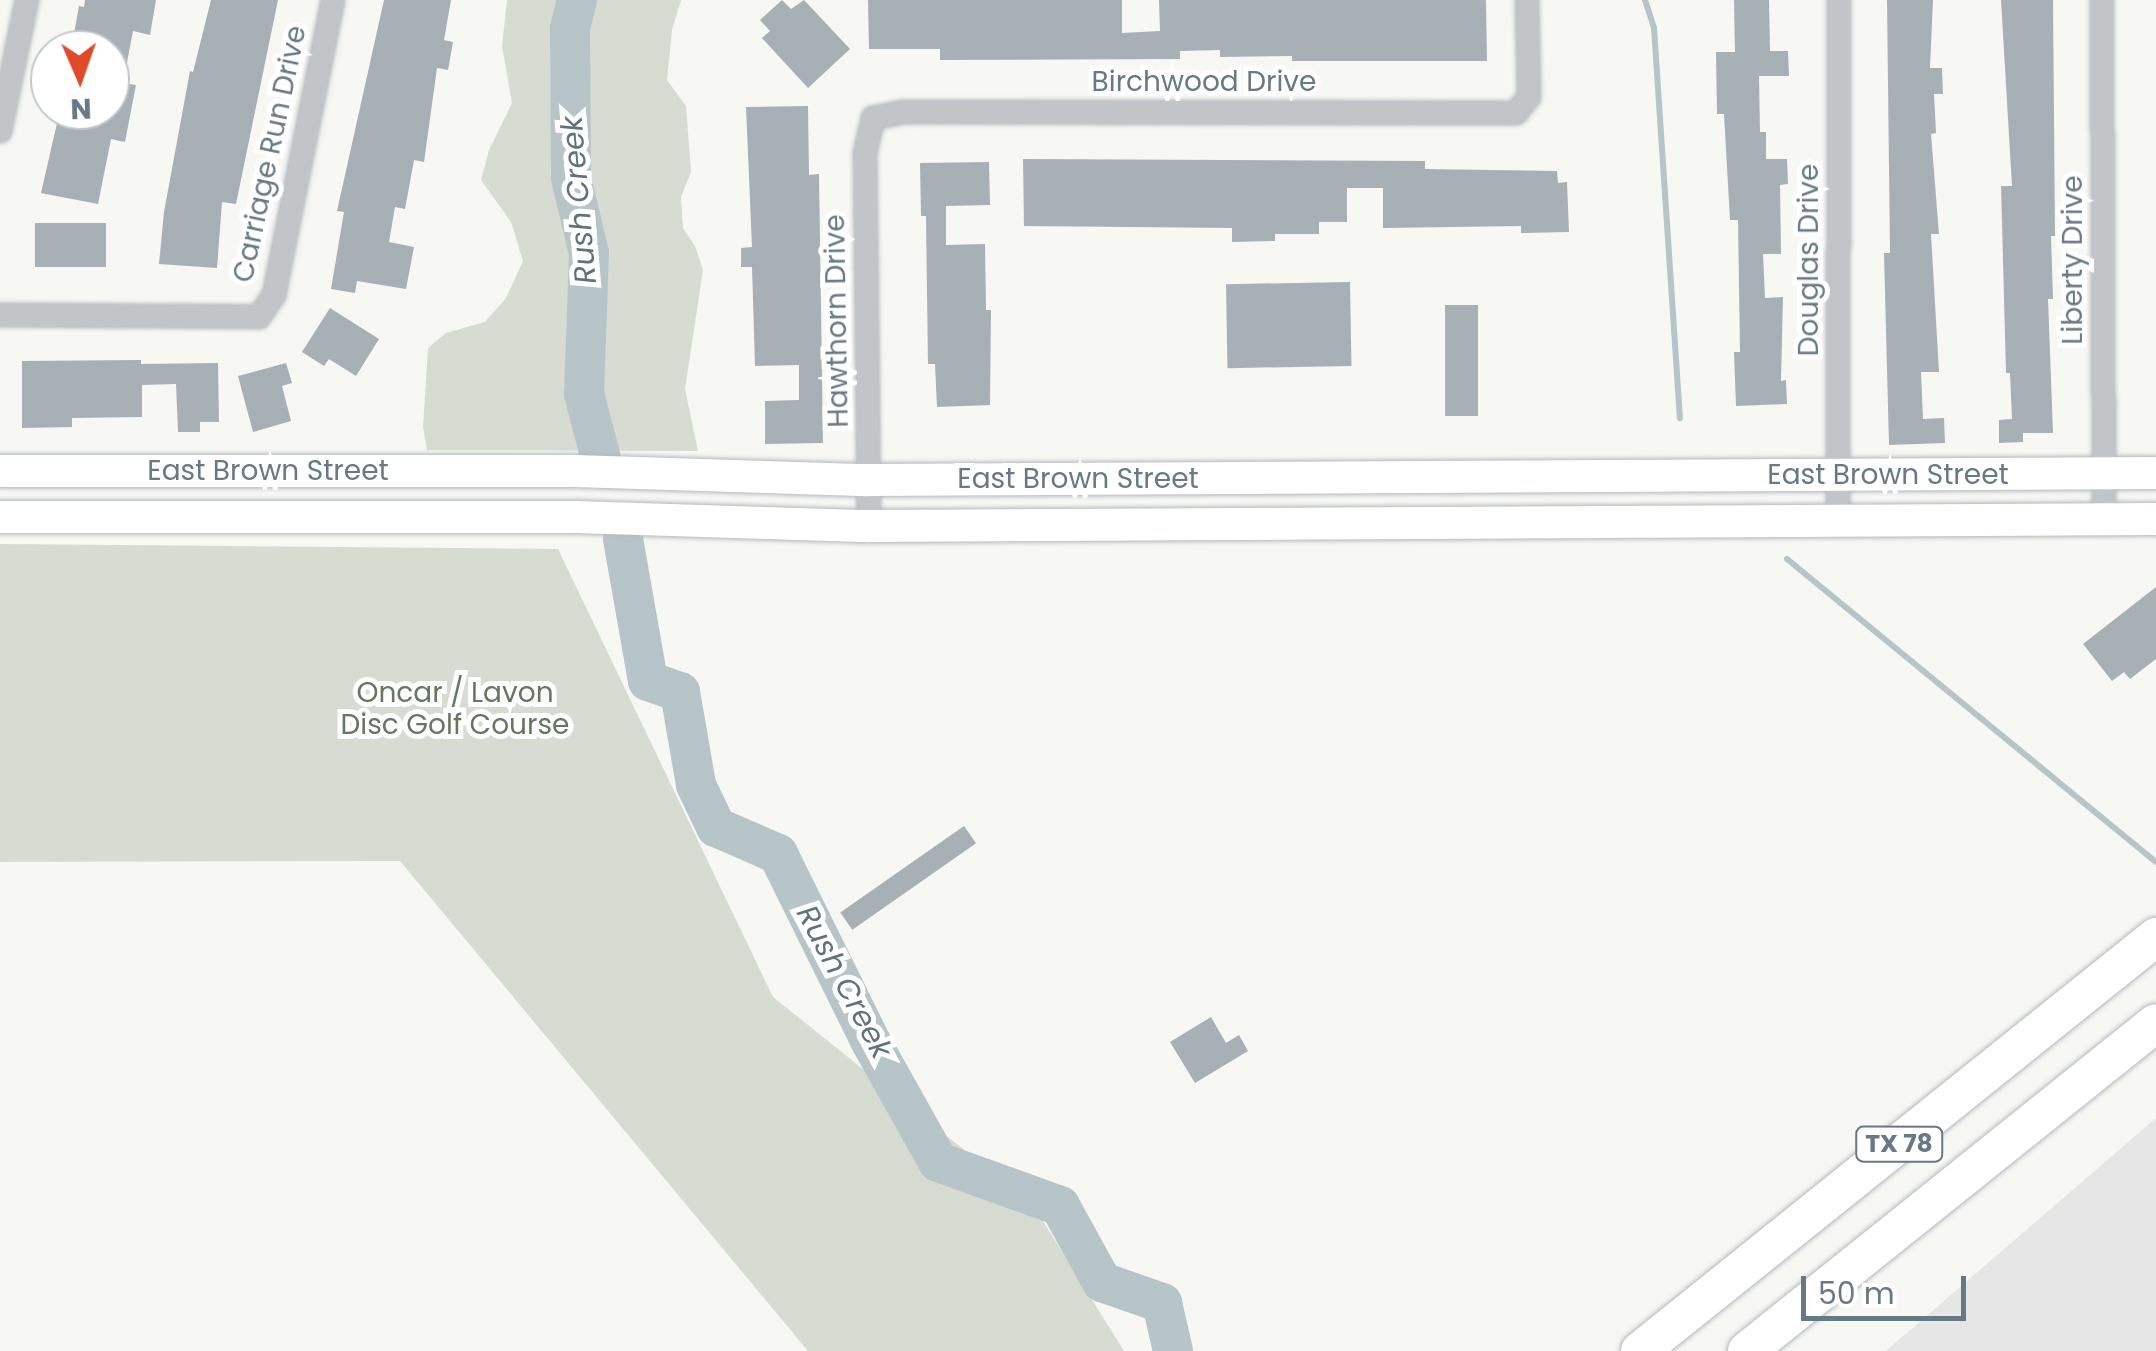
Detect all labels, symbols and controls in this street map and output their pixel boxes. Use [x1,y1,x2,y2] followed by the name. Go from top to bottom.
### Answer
[226,23,314,285] street label: Carriage Run Drive
[30,30,130,130] north arrow
[1092,65,1316,99] street label: Birchwood Drive
[70,89,92,128] text: N
[554,115,604,285] water label: Rush Creek
[1792,164,1826,356] street label: Douglas Drive
[2056,175,2090,345] street label: Liberty Drive
[818,214,856,428] street label: Hawthorn Drive
[147,454,389,488] street label: East Brown Street
[1767,458,2009,492] street label: East Brown Street
[957,462,1199,496] street label: East Brown Street
[341,676,569,742] park label: Oncar / Lavon Disc Golf Course
[789,899,899,1065] water label: Rush Creek
[1854,1124,1944,1164] road number: TX 78
[1806,1256,1971,1318] scale bar
[1818,1272,1895,1315] text: 50 m

